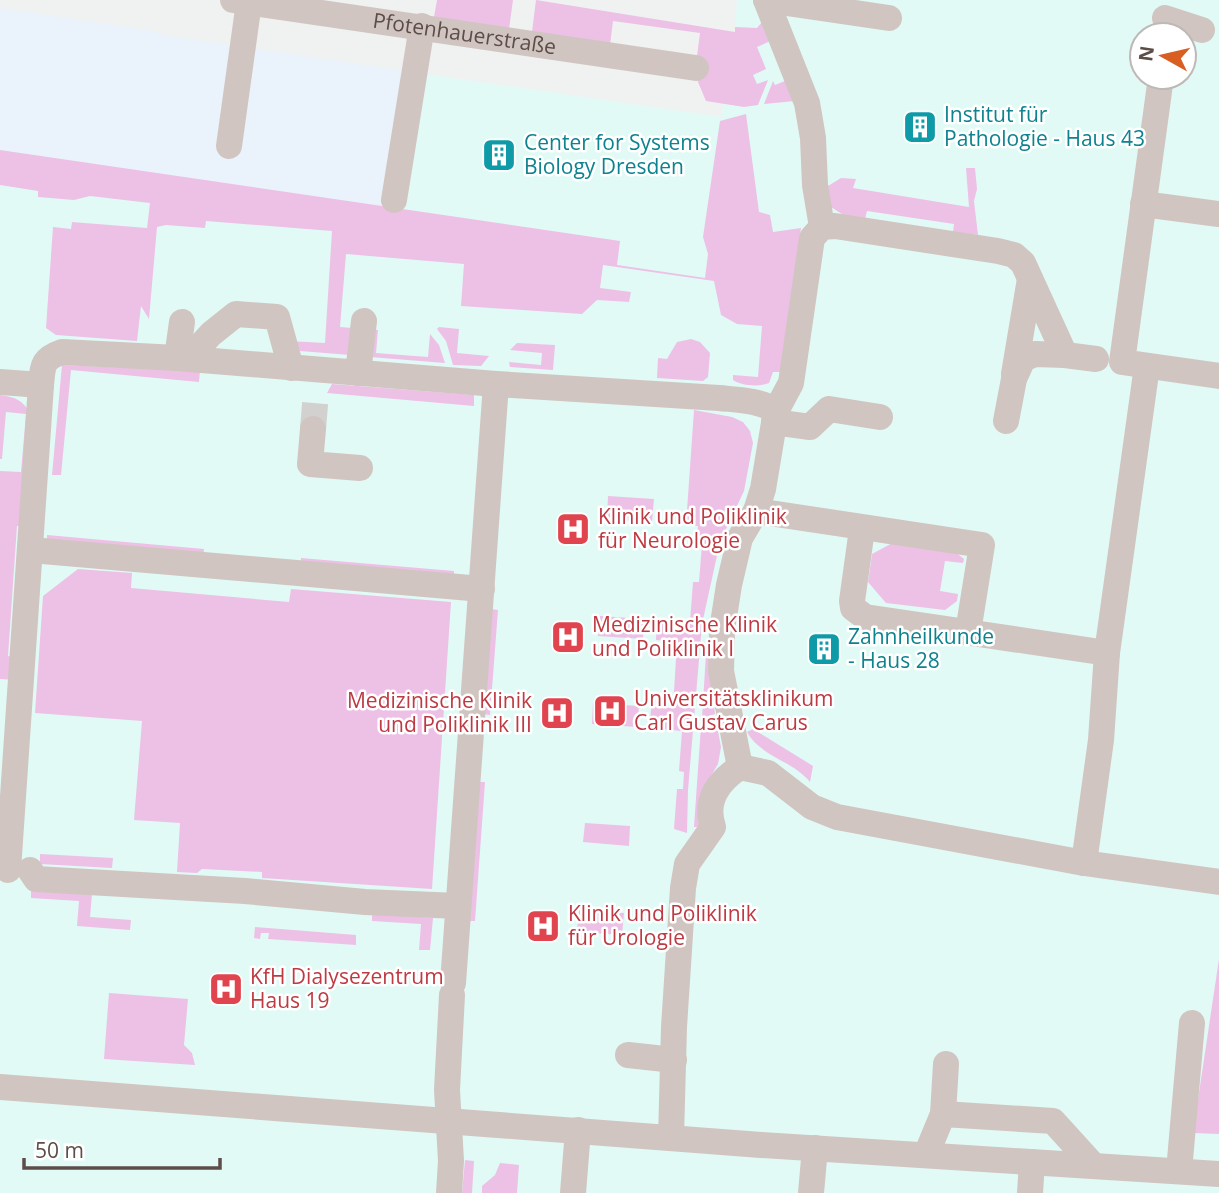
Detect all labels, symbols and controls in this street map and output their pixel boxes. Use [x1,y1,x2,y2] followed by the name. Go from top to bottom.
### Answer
[371,6,558,60] street label: Pfotenhauerstraße
[1128,21,1198,91] north arrow
[1132,44,1160,63] text: N
[944,100,1145,152] place label: Institut für Pathologie - Haus 43
[901,108,939,146] building icon: Institut für Pathologie - Haus 43
[524,128,710,180] place label: Center for Systems Biology Dresden
[480,136,518,174] building icon: Center for Systems Biology Dresden
[598,502,787,554] place label: Klinik und Poliklinik für Neurologie
[554,510,592,548] hospital icon: Klinik und Poliklinik für Neurologie
[592,610,777,662] place label: Medizinische Klinik und Poliklinik I
[549,618,587,656] hospital icon: Medizinische Klinik und Poliklinik I
[848,622,994,674] place label: Zahnheilkunde - Haus 28
[805,630,843,668] building icon: Zahnheilkunde - Haus 28
[634,684,833,736] place label: Universitätsklinikum Carl Gustav Carus
[347,686,532,738] place label: Medizinische Klinik und Poliklinik III
[591,692,629,730] hospital icon: Universitätsklinikum Carl Gustav Carus
[538,694,576,732] hospital icon: Medizinische Klinik und Poliklinik III
[568,899,757,951] place label: Klinik und Poliklinik für Urologie
[524,907,562,945] hospital icon: Klinik und Poliklinik für Urologie
[250,962,444,1014] place label: KfH Dialysezentrum Haus 19
[207,970,245,1008] hospital icon: KfH Dialysezentrum Haus 19
[24,1126,220,1170] scale bar
[35,1136,84,1164] text: 50 m

